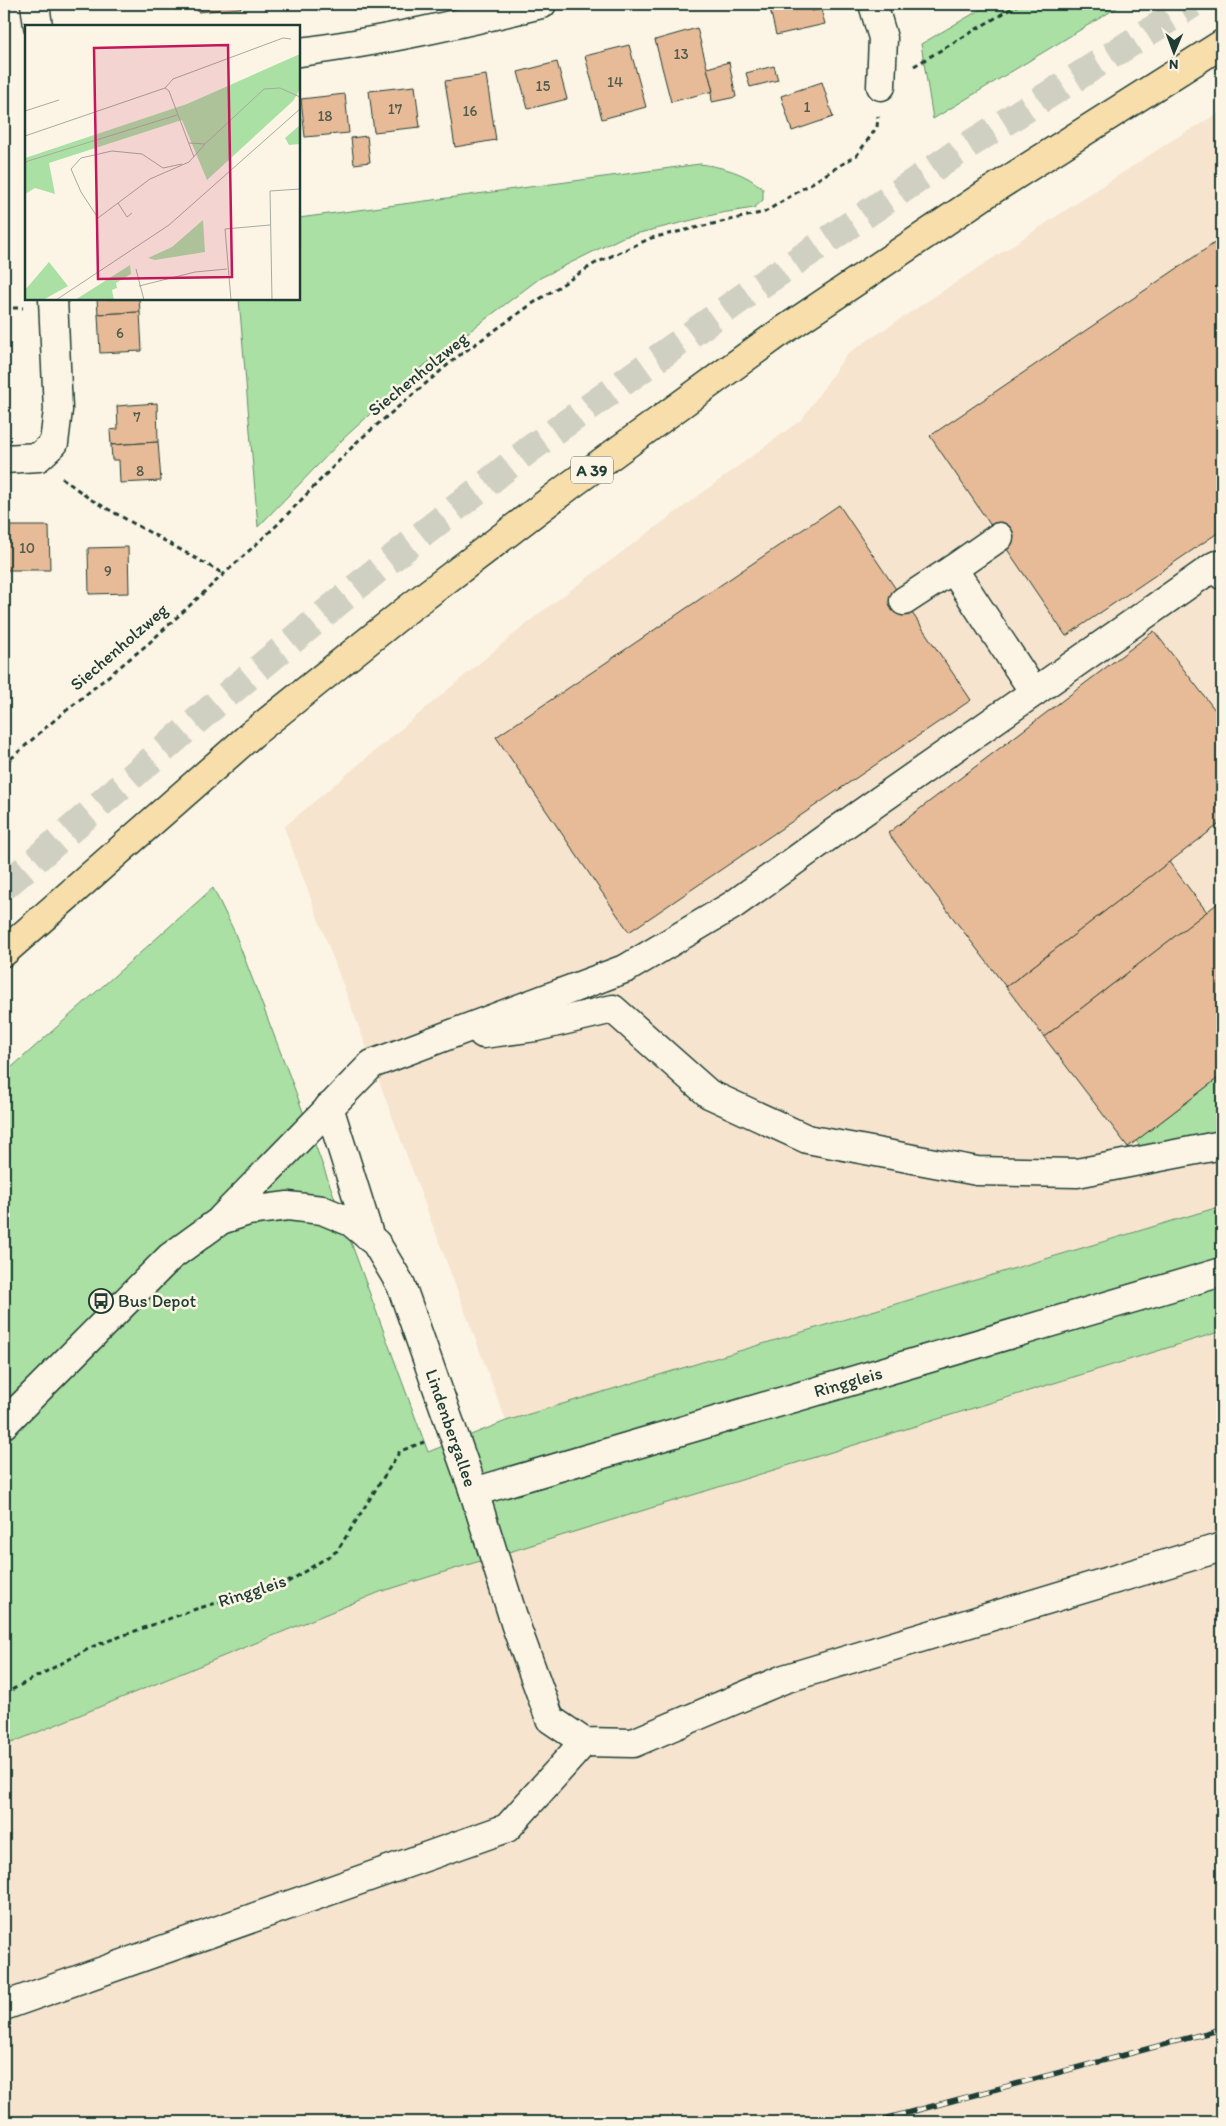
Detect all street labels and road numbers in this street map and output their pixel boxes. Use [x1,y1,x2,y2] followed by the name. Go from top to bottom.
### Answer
[364,326,473,421] street label: Siechenholzweg
[571,456,613,484] road number: A 39
[66,598,173,695] street label: Siechenholzweg
[811,1362,885,1402] street label: Ringgleis
[421,1366,481,1490] street label: Lindenbergallee
[215,1570,289,1612] street label: Ringgleis

